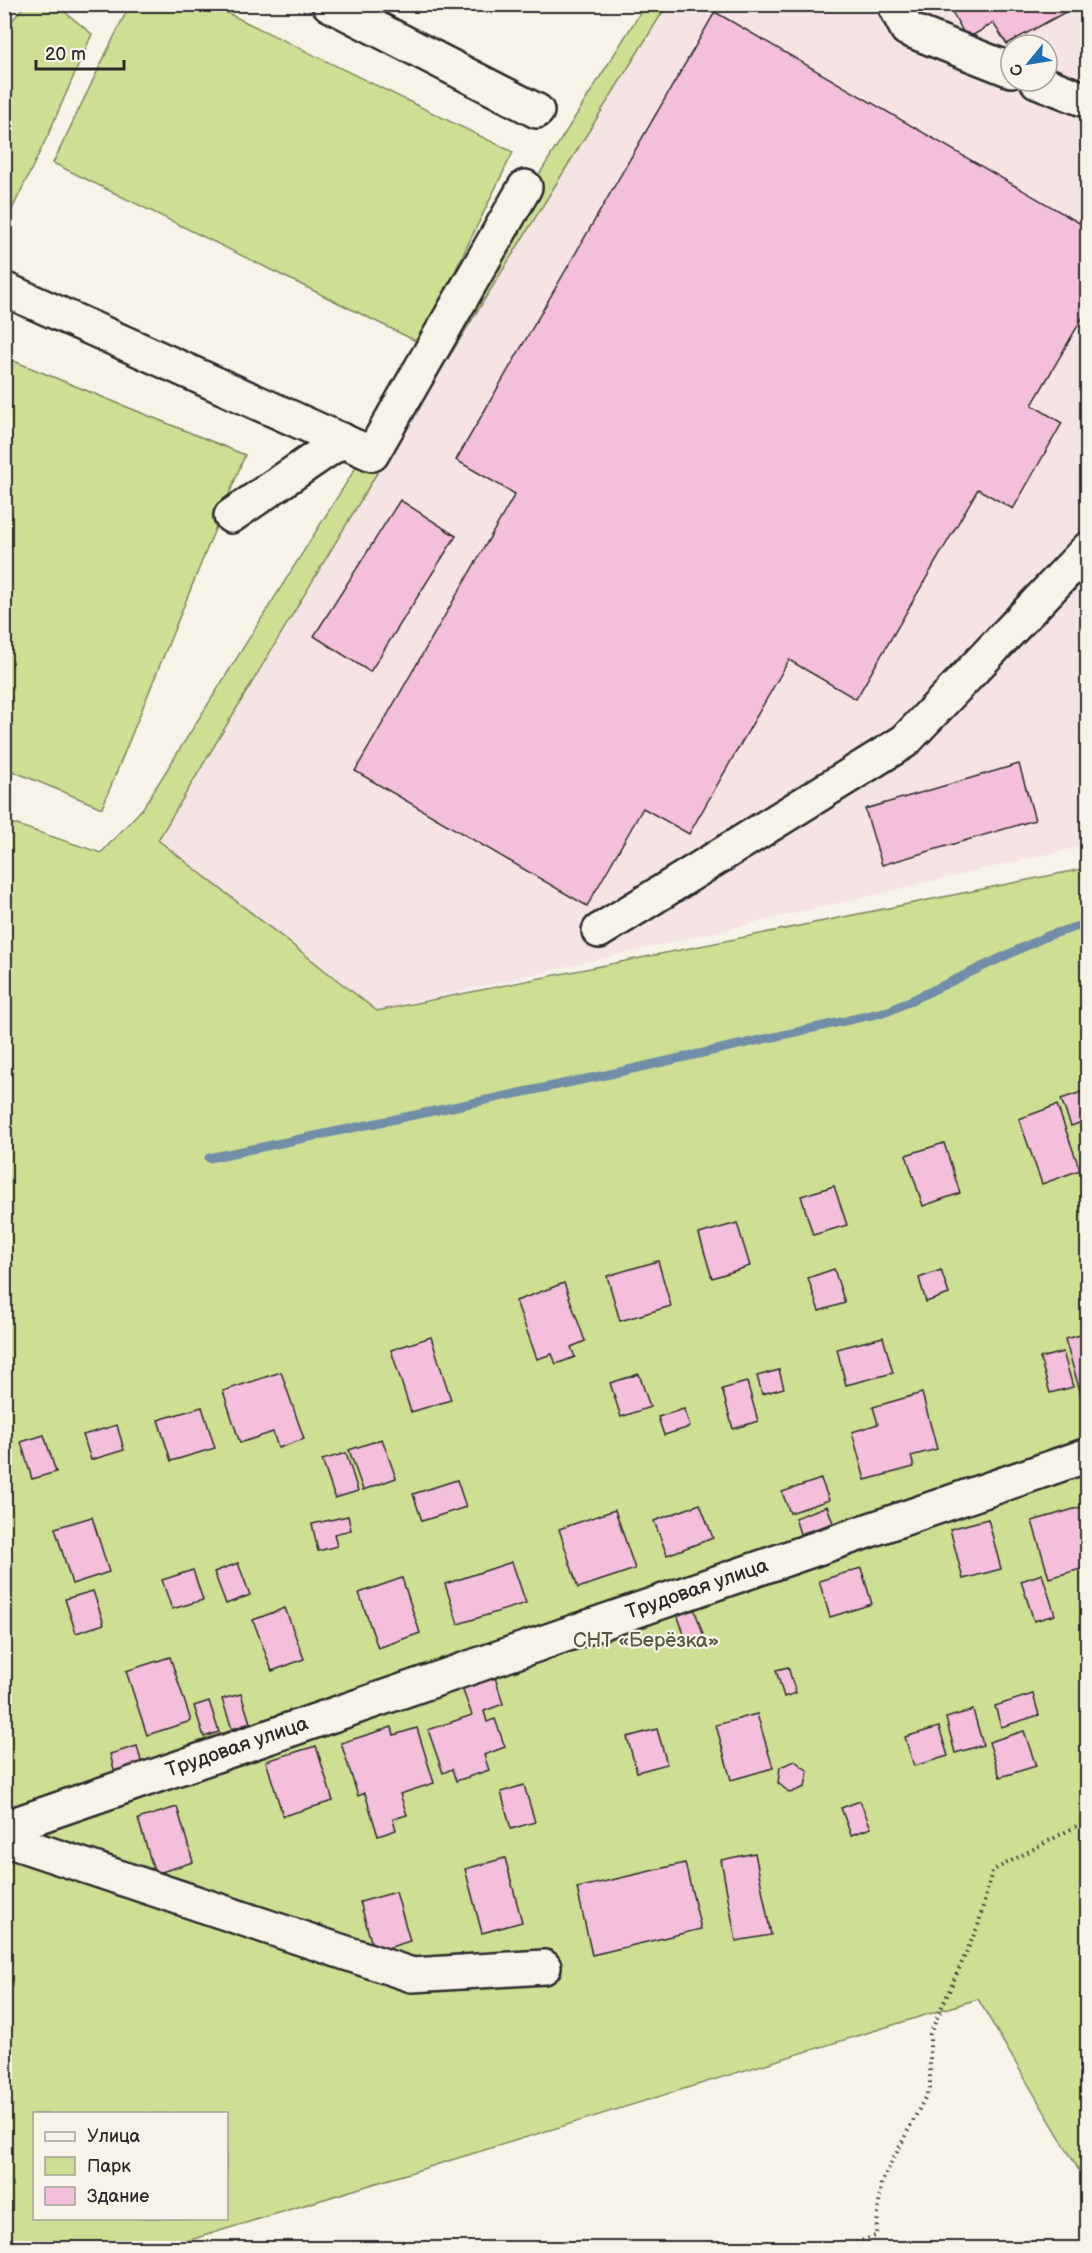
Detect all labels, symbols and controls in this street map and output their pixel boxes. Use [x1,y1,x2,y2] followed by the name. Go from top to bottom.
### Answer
[36,33,124,71] scale bar
[999,33,1059,93] north arrow
[45,44,86,65] text: 20 m
[1006,60,1028,79] text: С
[623,1553,771,1625] street label: Трудовая улица
[573,1629,719,1653] park label: СНТ «Берёзка»
[163,1711,311,1783] street label: Трудовая улица
[33,2112,228,2220] legend
[87,2126,141,2147] text: Улица
[87,2156,131,2177] text: Парк
[87,2186,149,2207] text: Здание

